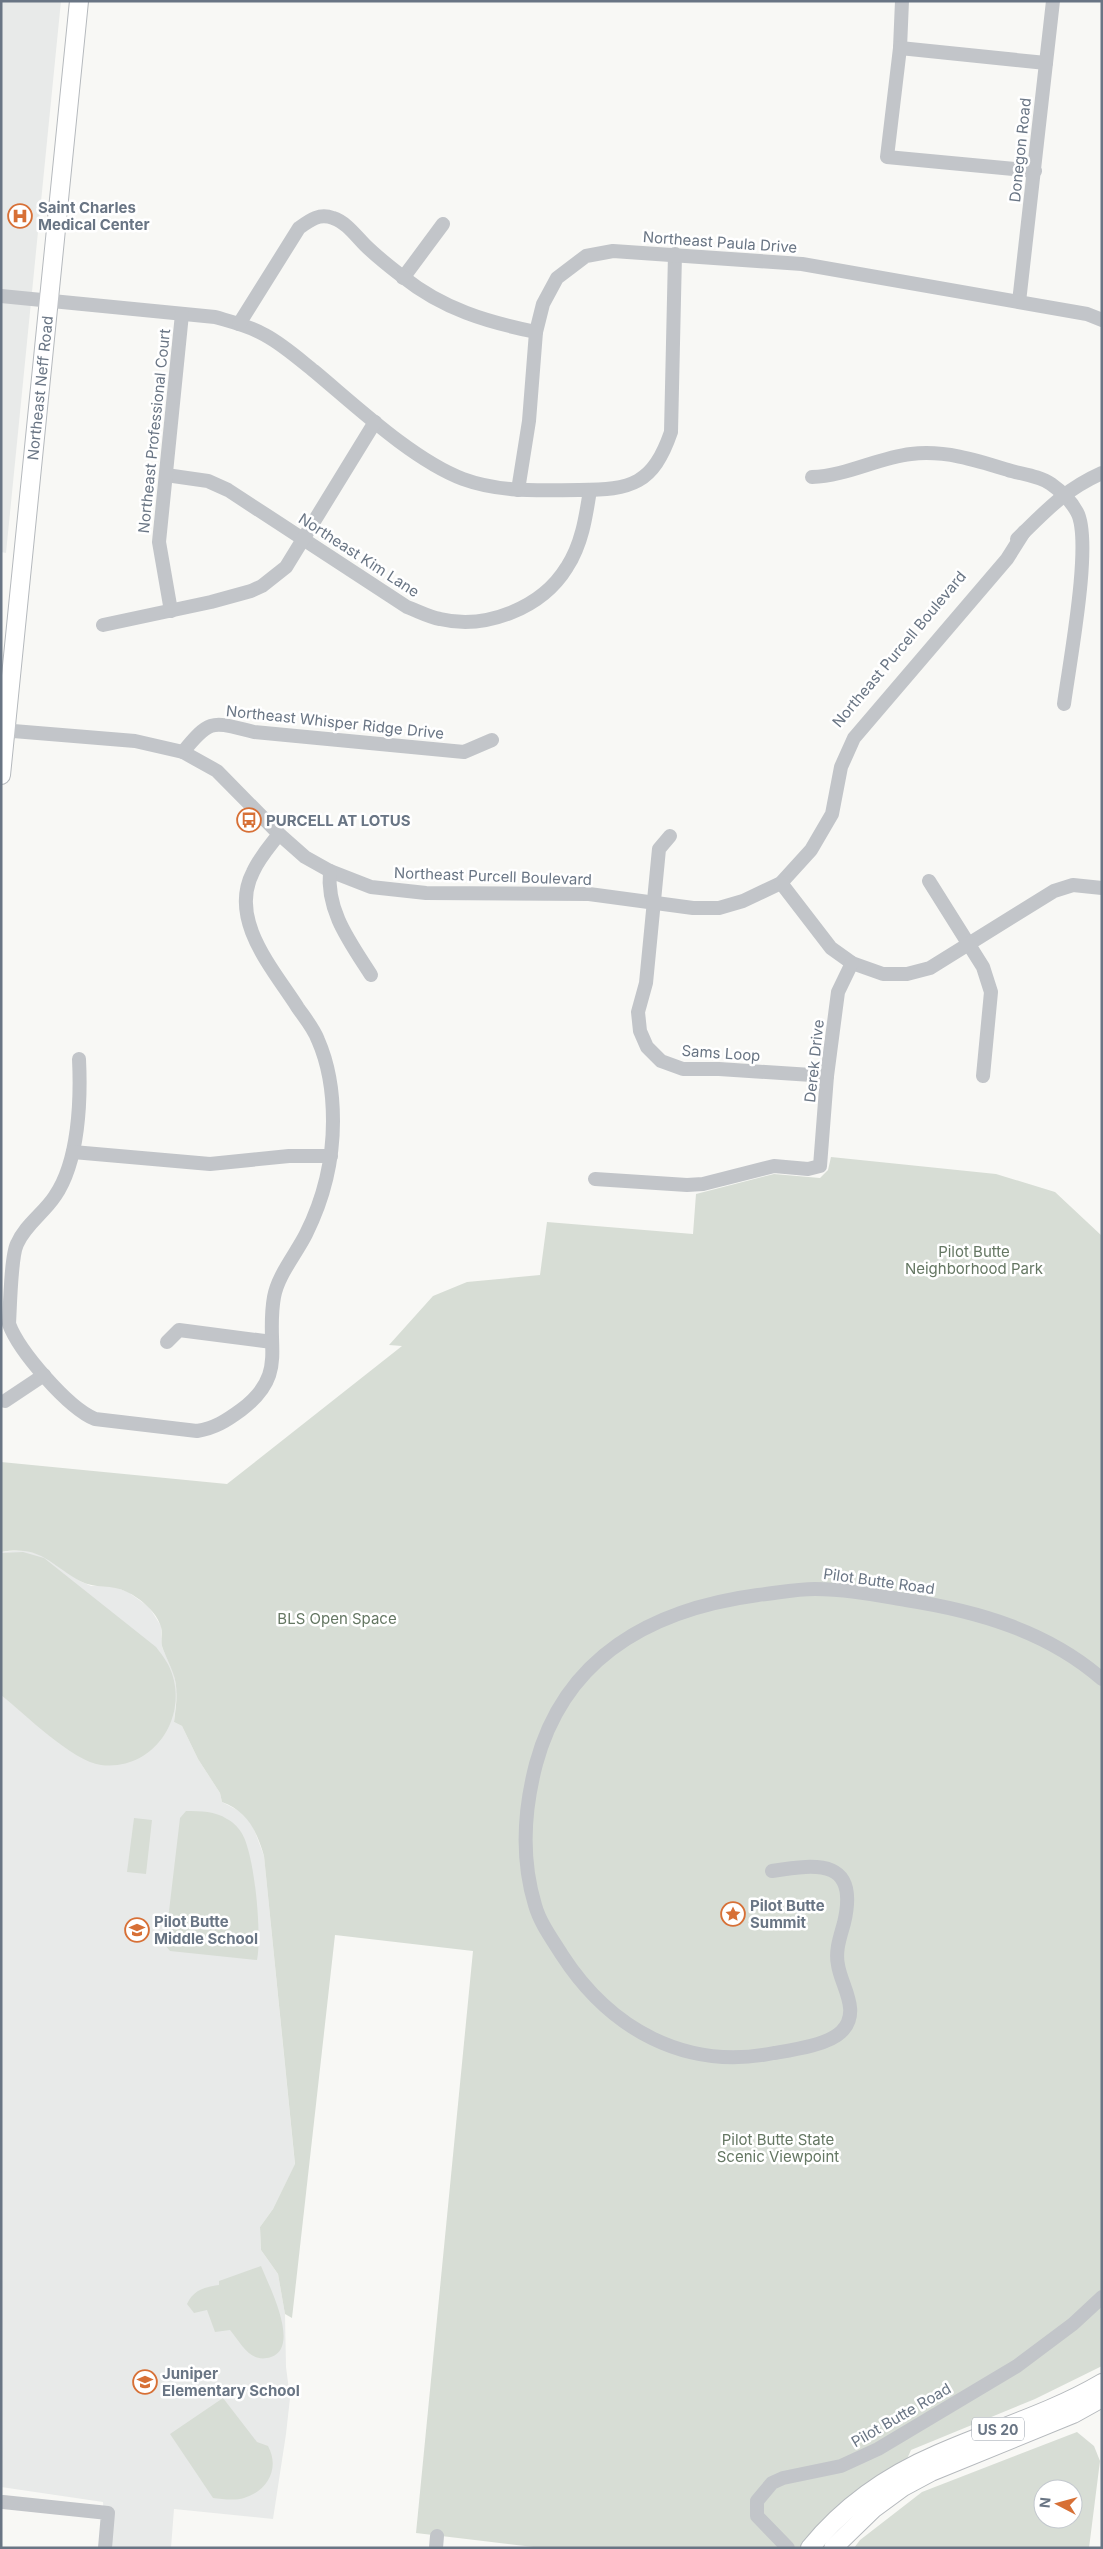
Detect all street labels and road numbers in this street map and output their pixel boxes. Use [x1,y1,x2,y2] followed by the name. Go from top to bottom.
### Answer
[1005,97,1035,203] street label: Donegon Road
[642,227,798,257] street label: Northeast Paula Drive
[23,315,57,461] street label: Northeast Neff Road
[134,328,174,534] street label: Northeast Professional Court
[295,509,423,601] street label: Northeast Kim Lane
[828,567,970,731] street label: Northeast Purcell Boulevard
[225,701,445,743] street label: Northeast Whisper Ridge Drive
[394,863,592,889] street label: Northeast Purcell Boulevard
[800,1019,828,1103] street label: Derek Drive
[681,1041,761,1065] street label: Sams Loop
[822,1564,936,1598] street label: Pilot Butte Road
[848,2379,954,2451] street label: Pilot Butte Road
[972,2418,1024,2440] road number: US 20

